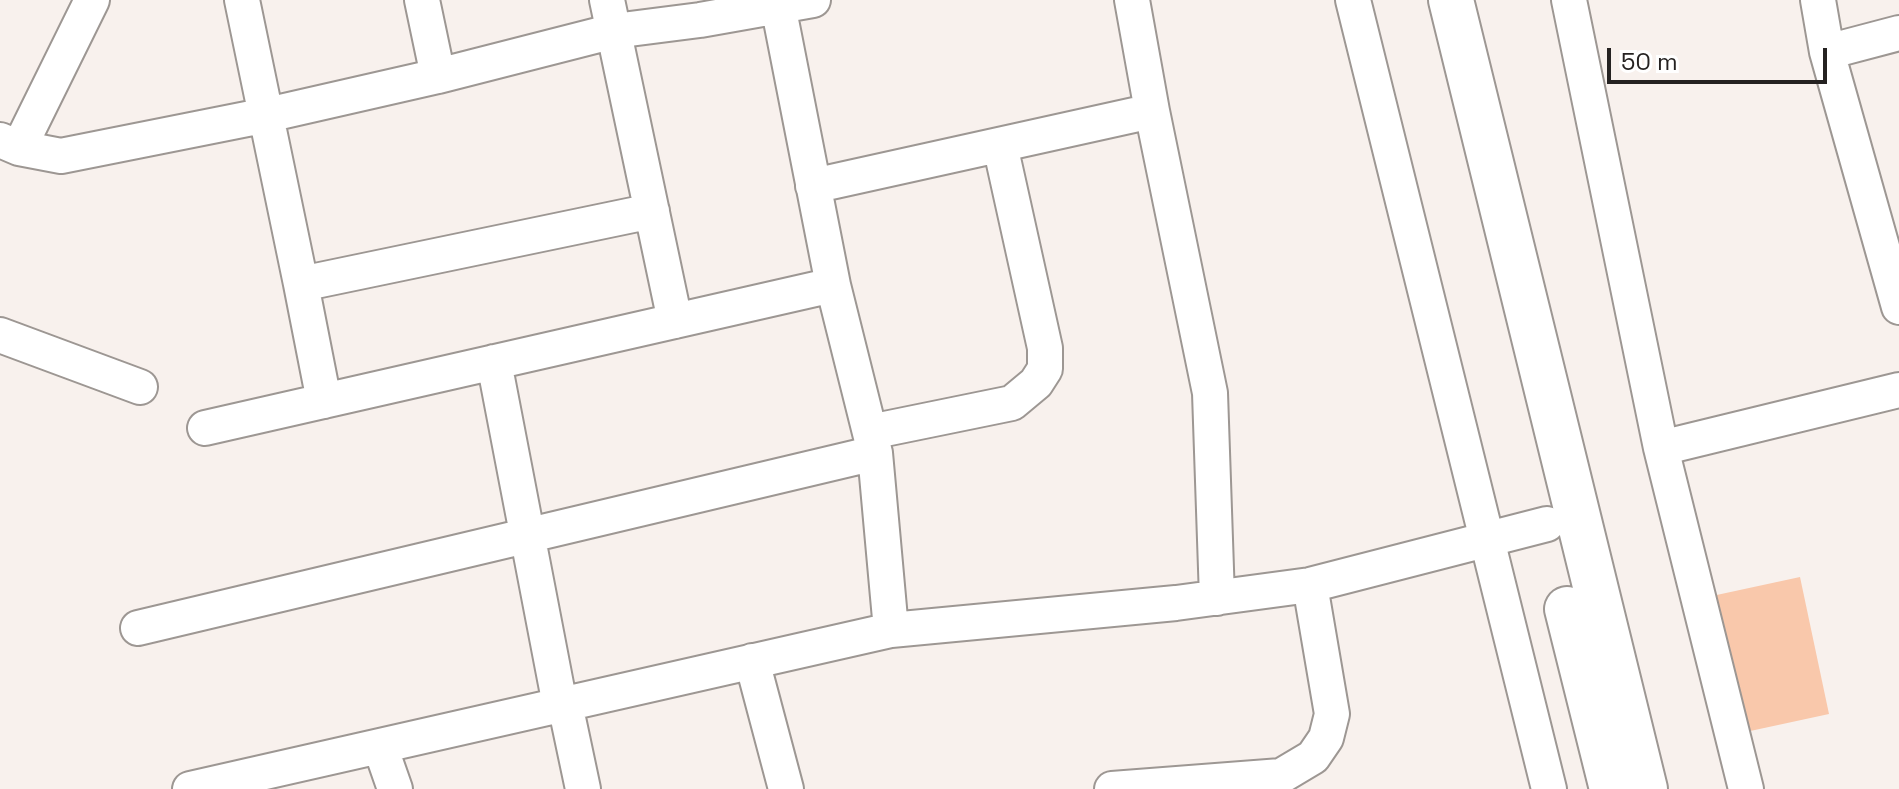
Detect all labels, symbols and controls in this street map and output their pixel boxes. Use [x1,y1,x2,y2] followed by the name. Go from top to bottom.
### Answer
[1611,32,1831,82] scale bar
[1621,46,1678,77] text: 50 m

